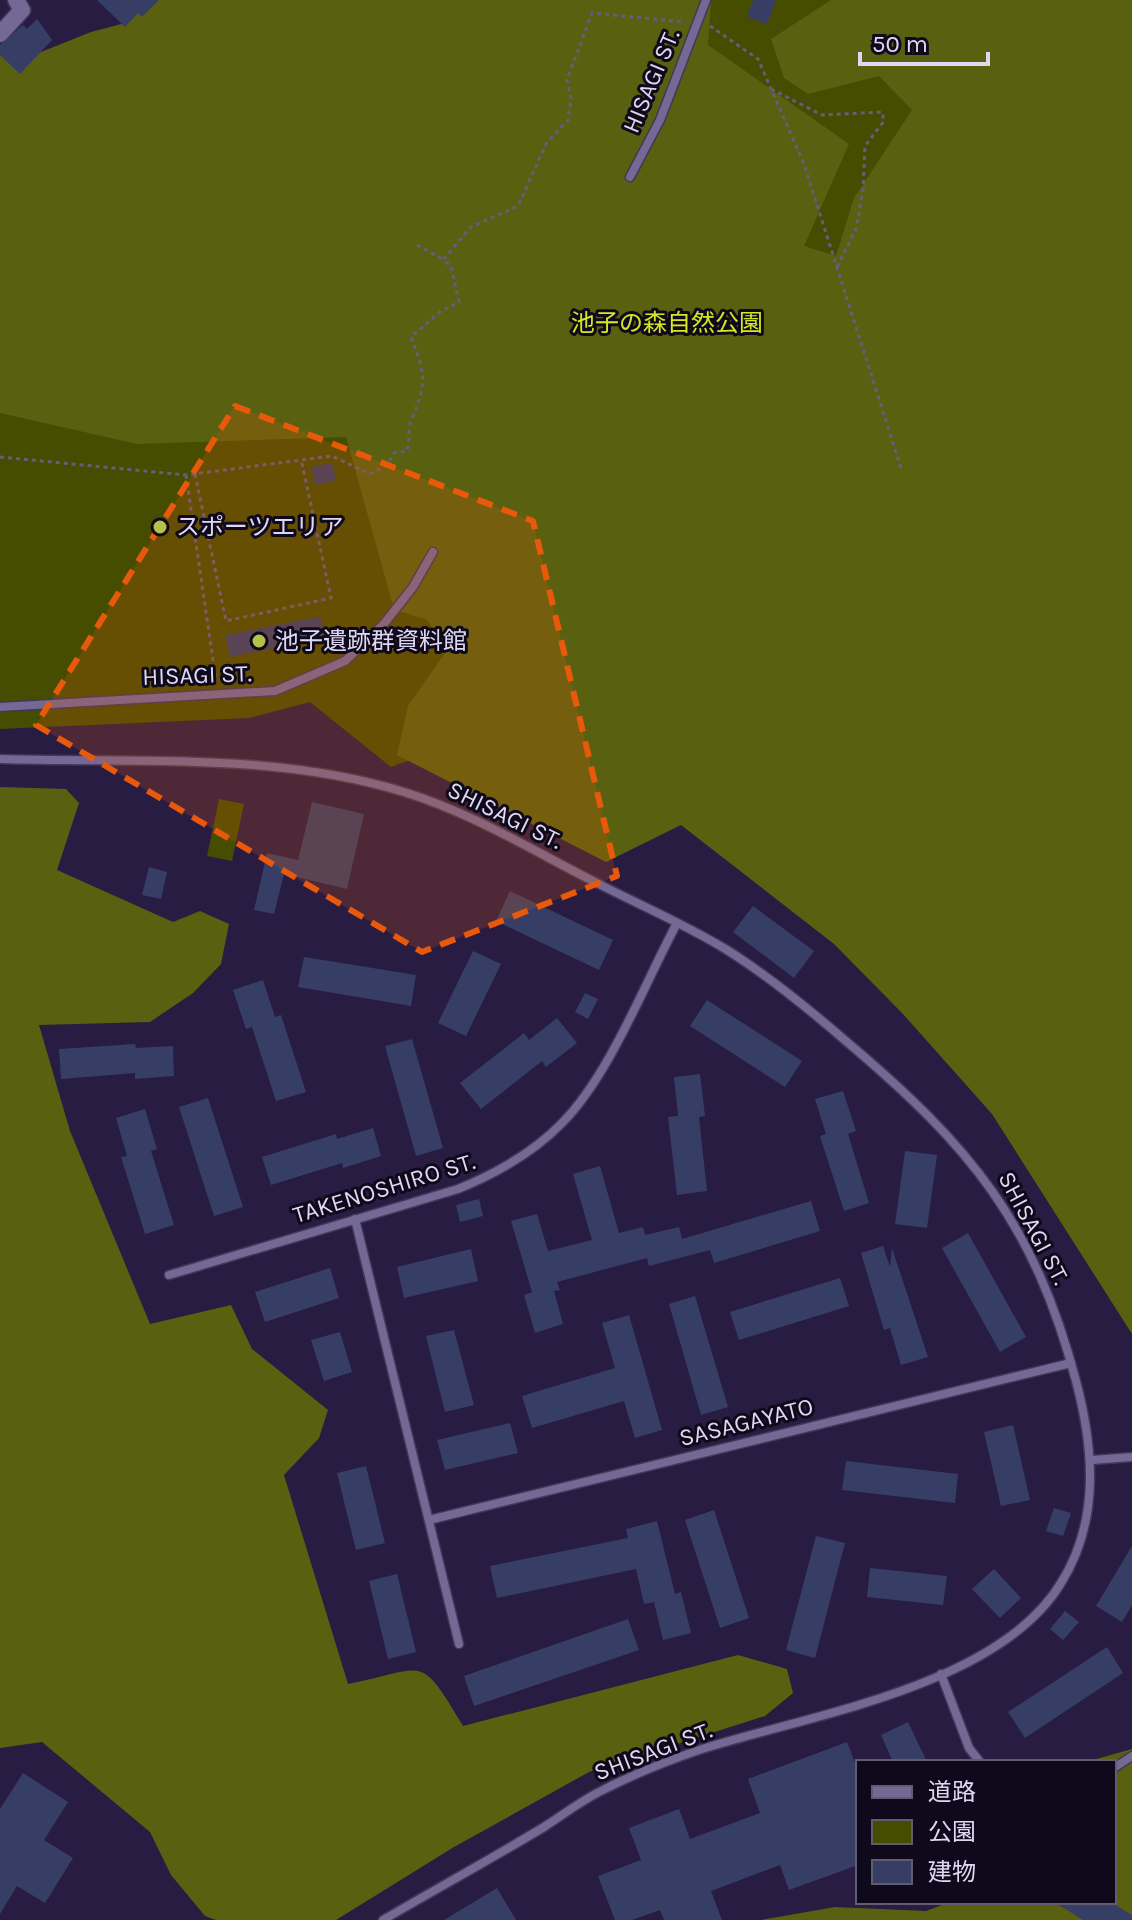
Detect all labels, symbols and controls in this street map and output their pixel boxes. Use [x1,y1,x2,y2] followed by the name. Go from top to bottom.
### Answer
[860,16,988,66] scale bar
[617,25,685,137] street label: HISAGI ST.
[872,30,928,58] text: 50 m
[571,309,763,337] park label: 池子の森自然公園
[176,513,344,541] place label: スポーツエリア
[151,518,169,536] marker: スポーツエリア
[275,627,467,655] place label: 池子遺跡群資料館
[250,632,268,650] marker: 池子遺跡群資料館
[142,659,252,691] street label: HISAGI ST.
[443,775,567,855] street label: SHISAGI ST.
[290,1147,478,1229] street label: TAKENOSHIRO ST.
[992,1167,1076,1289] street label: SHISAGI ST.
[676,1392,816,1452] street label: SASAGAYATO
[590,1716,716,1786] street label: SHISAGI ST.
[856,1760,1116,1904] legend
[928,1778,976,1806] text: 道路
[928,1818,976,1846] text: 公園
[928,1858,976,1886] text: 建物

